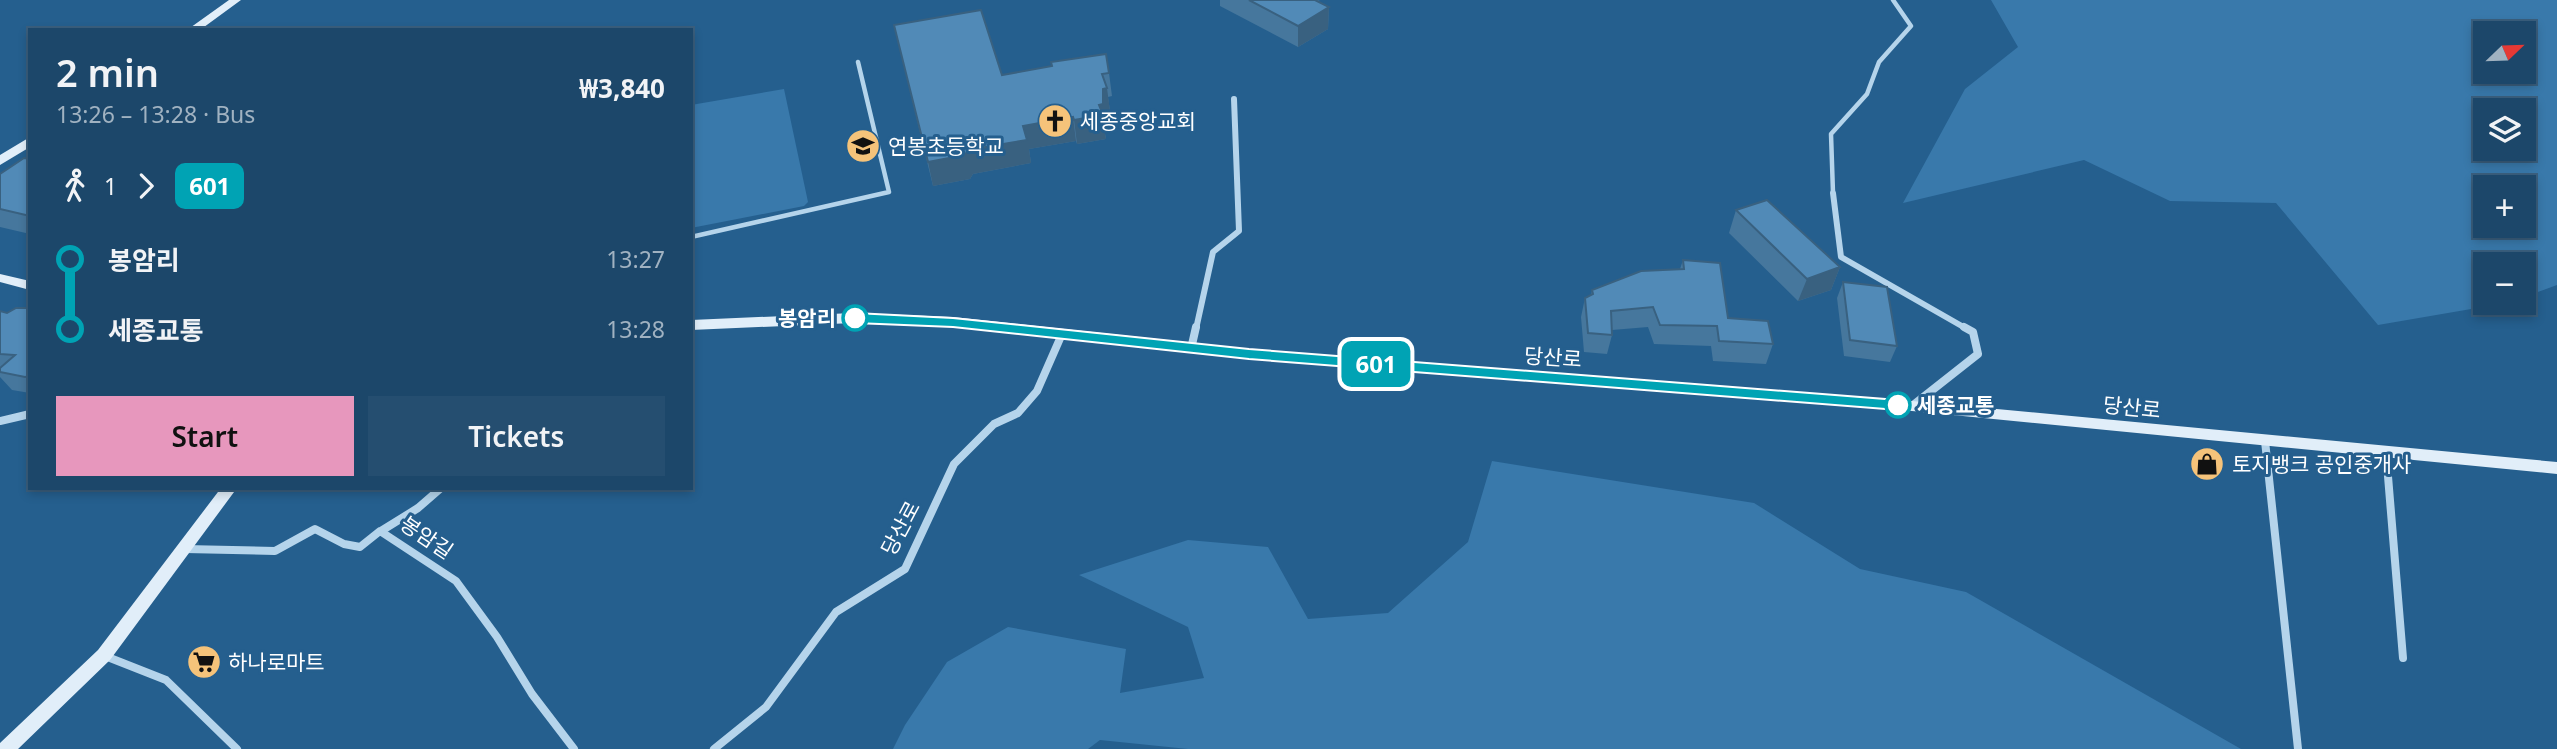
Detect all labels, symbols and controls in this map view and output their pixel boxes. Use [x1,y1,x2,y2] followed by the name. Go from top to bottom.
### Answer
[2473,21,2536,84] north arrow
[2473,21,2536,315] map controls
[56,46,159,98] text: 2 min
[579,70,665,106] text: ₩3,840
[56,98,255,130] text: 13:26 – 13:28 · Bus
[2473,98,2536,161] button: layers
[1036,102,1074,140] church icon: 세종중앙교회
[1080,107,1196,135] place label: 세종중앙교회
[844,127,882,165] school or university icon: 연봉초등학교
[888,132,1004,160] place label: 연봉초등학교
[56,167,94,205] icon: walk
[127,167,165,205] icon: forward
[189,169,230,202] text: 601
[104,170,117,202] text: 1
[2473,175,2536,238] button: +
[108,242,180,278] text: 봉암리
[606,243,665,275] text: 13:27
[2473,252,2536,315] button: −
[778,304,836,332] place label: 봉암리
[842,305,868,331] marker: 봉암리
[108,312,204,348] text: 세종교통
[606,313,665,345] text: 13:28
[1336,341,1416,387] line badge: 601
[1523,341,1583,373] street label: 당산로
[1355,347,1397,380] text: 601
[2102,390,2162,424] street label: 당산로
[1917,391,1994,419] place label: 세종교통
[1885,392,1911,418] marker: 세종교통
[56,396,354,476] button: Start
[368,396,665,476] button: Tickets
[2188,445,2226,483] shop icon: 토지뱅크 공인중개사
[2232,450,2411,478] place label: 토지뱅크 공인중개사
[874,496,926,560] street label: 당산로
[395,509,459,565] street label: 봉암길
[185,643,223,681] supermarket icon: 하나로마트
[228,648,325,676] place label: 하나로마트

